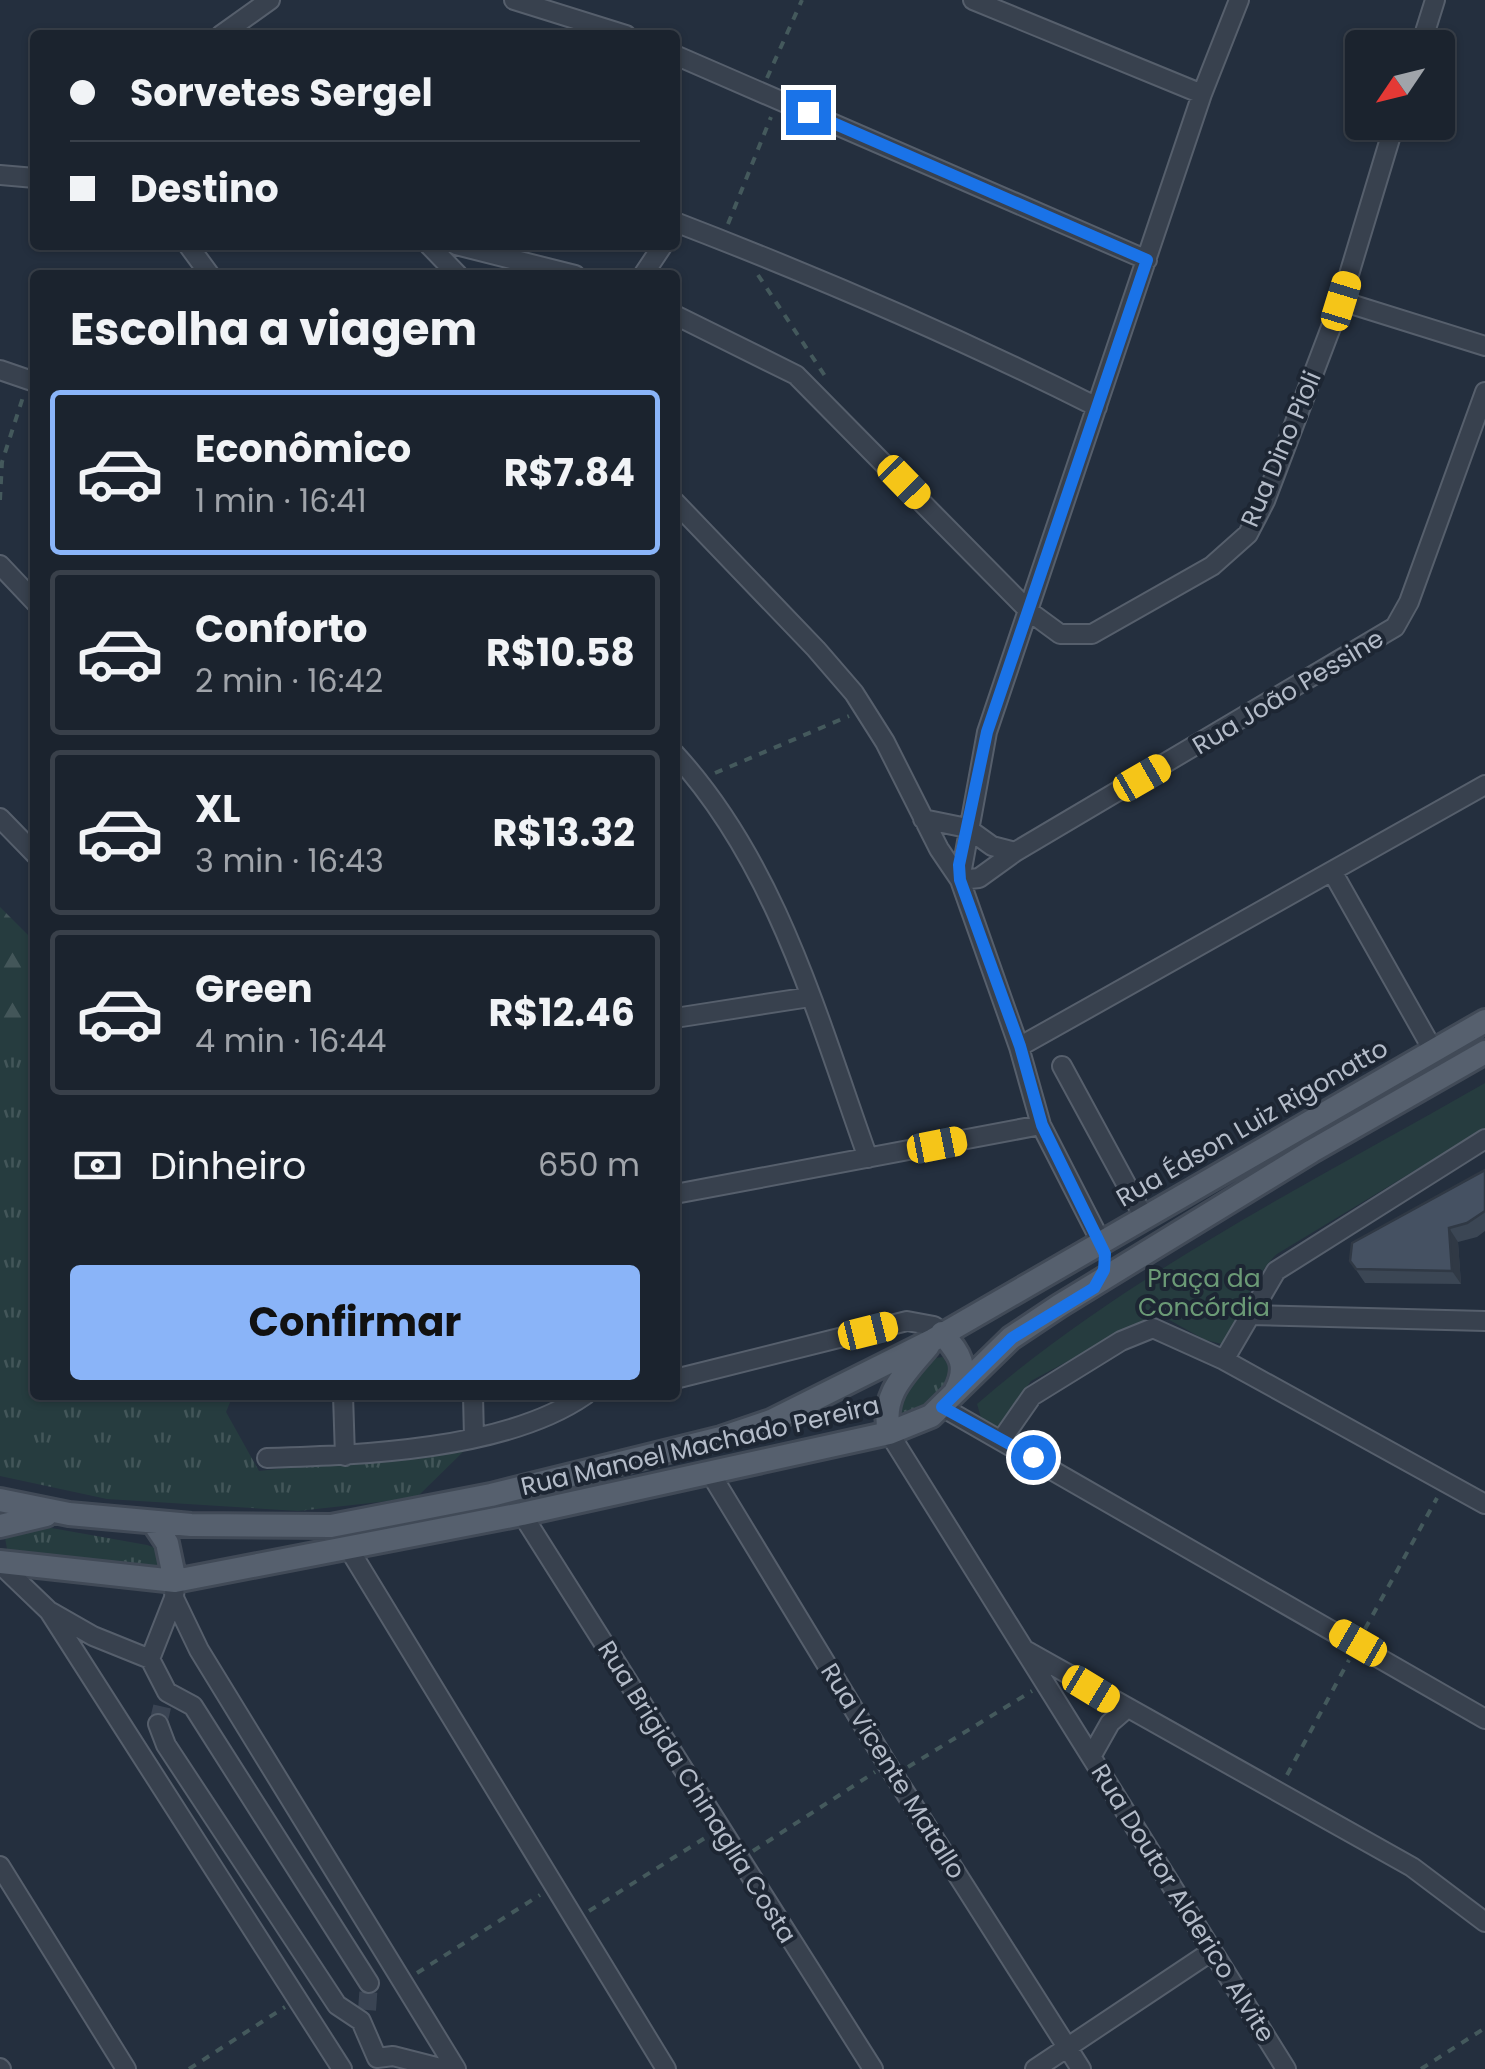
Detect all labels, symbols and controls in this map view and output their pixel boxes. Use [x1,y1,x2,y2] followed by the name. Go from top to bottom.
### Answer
[1345,30,1455,140] north arrow
[1345,30,1455,140] map controls
[130,66,433,119] text: Sorvetes Sergel
[786,90,831,135] route end
[130,162,279,215] text: Destino
[1318,268,1364,334] car
[70,298,477,361] text: Escolha a viagem
[1232,366,1330,532] street label: Rua Dino Pioli
[195,422,411,475] text: Econômico
[75,428,165,518] icon: car
[504,446,635,499] text: R$7.84
[872,450,936,514] car
[195,478,367,523] text: 1 min · 16:41
[195,602,368,655] text: Conforto
[75,608,165,698] icon: car
[1186,621,1390,763] street label: Rua João Pessine
[486,626,635,679] text: R$10.58
[195,658,383,703] text: 2 min · 16:42
[1109,750,1175,806] car
[195,782,240,835] text: XL
[75,788,165,878] icon: car
[493,806,635,859] text: R$13.32
[195,838,384,883] text: 3 min · 16:43
[195,962,313,1015] text: Green
[75,968,165,1058] icon: car
[489,986,635,1039] text: R$12.46
[195,1018,387,1063] text: 4 min · 16:44
[1110,1031,1394,1215] street label: Rua Édson Luiz Rigonatto
[905,1125,969,1165] car
[70,1138,125,1193] icon: cash
[150,1139,306,1192] text: Dinheiro
[538,1142,640,1187] text: 650 m
[1138,1261,1270,1325] park label: Praça da Concórdia
[70,1265,640,1380] button: Confirmar
[835,1309,901,1353] car
[517,1388,883,1504] street label: Rua Manoel Machado Pereira
[1011,1435,1056,1480] route start
[1325,1615,1391,1671] car
[589,1634,805,1950] street label: Rua Brigida Chinaglia Costa
[812,1656,974,1886] street label: Rua Vicente Matallo
[1058,1661,1124,1717] car
[1083,1757,1283,2049] street label: Rua Doutor Alderico Alvite

